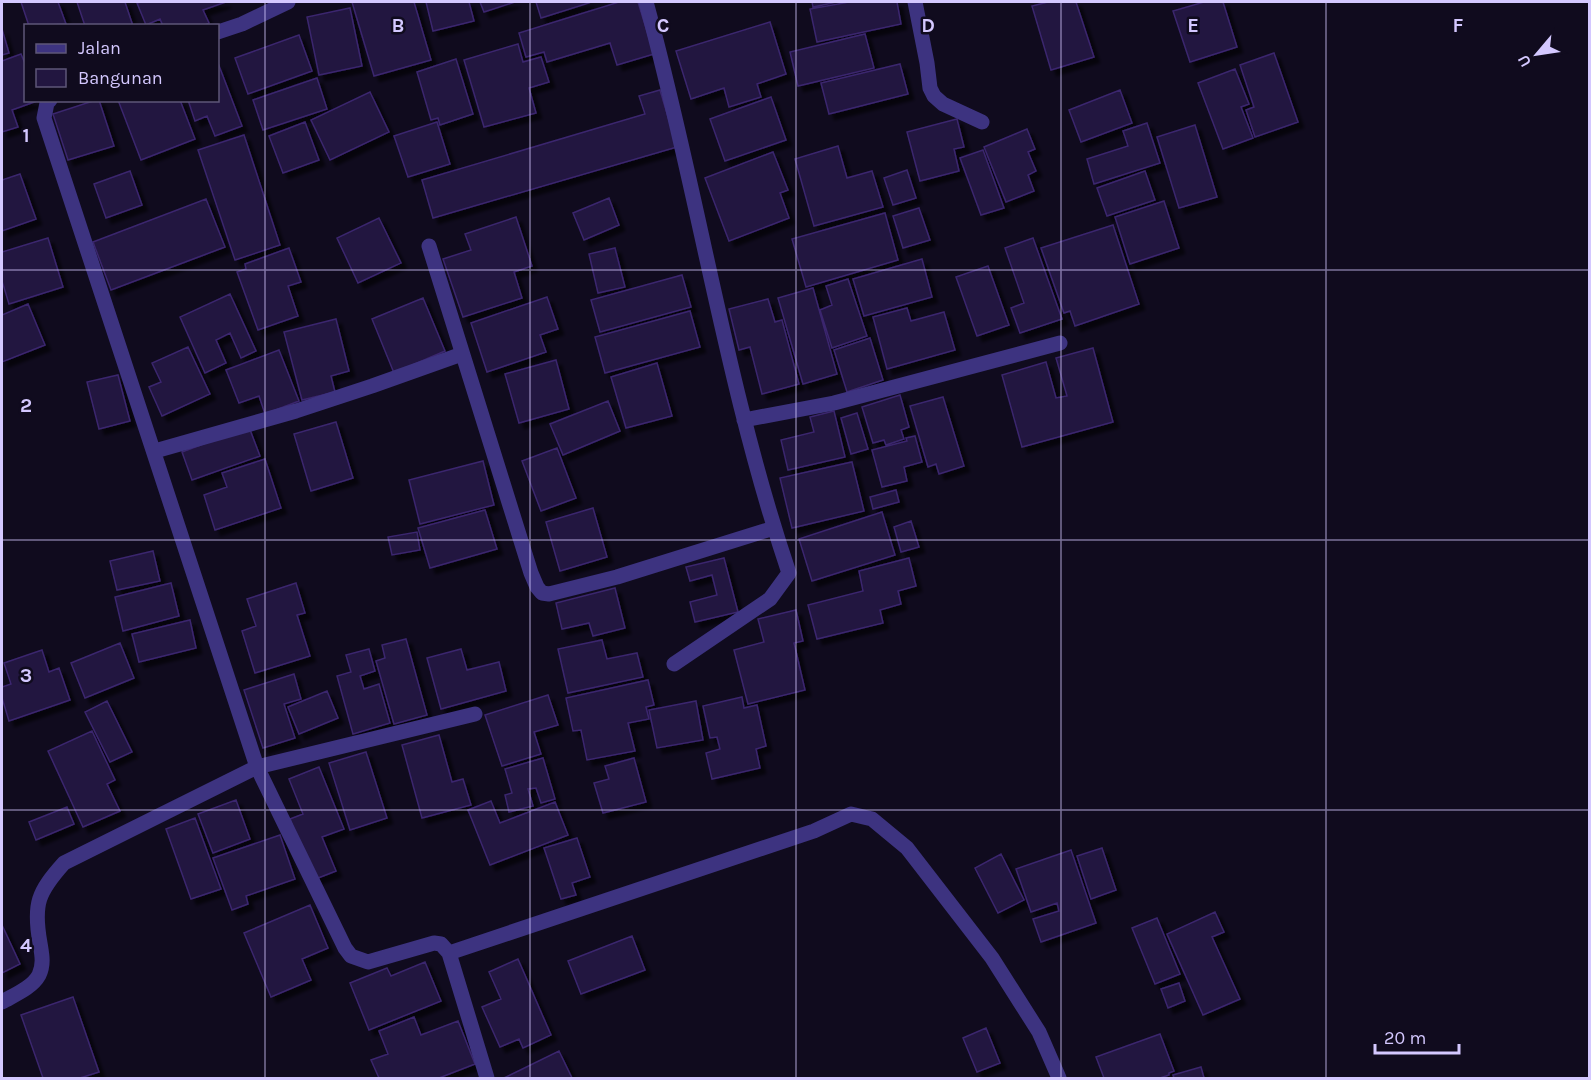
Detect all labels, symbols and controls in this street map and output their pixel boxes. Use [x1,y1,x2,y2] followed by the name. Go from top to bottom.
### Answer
[392,14,404,37] text: B
[657,14,669,37] text: C
[921,14,935,37] text: D
[1187,14,1199,37] text: E
[1453,14,1464,37] text: F
[24,24,219,102] legend
[1507,24,1567,84] north arrow
[78,37,121,59] text: Jalan
[1513,52,1535,70] text: U
[78,67,163,89] text: Bangunan
[22,124,30,147] text: 1
[20,394,32,417] text: 2
[20,664,32,687] text: 3
[20,934,32,957] text: 4
[1375,1017,1459,1055] scale bar
[1384,1027,1426,1049] text: 20 m

